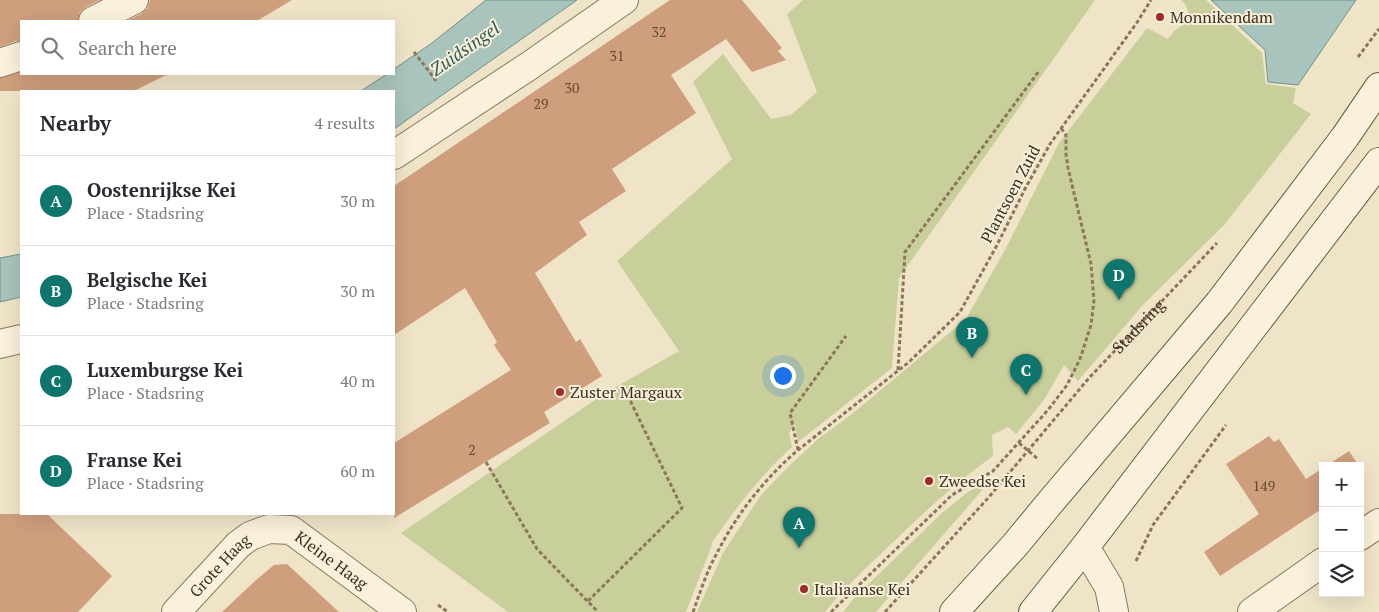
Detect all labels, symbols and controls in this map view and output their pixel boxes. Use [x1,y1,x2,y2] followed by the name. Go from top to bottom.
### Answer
[1170,6,1273,28] place label: Monnikendam
[1154,11,1166,23] marker: Monnikendam
[425,16,504,81] water label: Zuidsingel
[20,20,395,75] search box
[652,22,666,41] house number: 32
[38,34,66,62] icon: search
[78,35,177,60] text: Search here
[610,46,624,65] house number: 31
[565,78,579,97] house number: 30
[534,94,548,113] house number: 29
[40,109,111,137] text: Nearby
[315,112,375,134] text: 4 results
[975,141,1045,247] street label: Plantsoen Zuid
[87,177,236,202] text: Oostenrijkse Kei
[50,190,62,212] text: A
[340,190,375,212] text: 30 m
[87,202,204,224] text: Place · Stadsring
[1103,259,1135,300] pin: D
[87,267,207,292] text: Belgische Kei
[51,280,61,302] text: B
[340,280,375,302] text: 30 m
[87,292,204,314] text: Place · Stadsring
[1107,294,1170,358] street label: Stadsring
[956,317,988,358] pin: B
[1010,354,1042,395] pin: C
[87,357,243,382] text: Luxemburgse Kei
[770,363,796,389] your location
[51,370,61,392] text: C
[340,370,375,392] text: 40 m
[570,381,683,403] place label: Zuster Margaux
[87,382,204,404] text: Place · Stadsring
[554,386,566,398] marker: Zuster Margaux
[468,440,476,459] house number: 2
[87,447,182,472] text: Franse Kei
[50,460,62,482] text: D
[340,460,375,482] text: 60 m
[1319,462,1364,597] map controls
[1319,462,1364,507] button: +
[939,470,1026,492] place label: Zweedse Kei
[87,472,204,494] text: Place · Stadsring
[923,475,935,487] marker: Zweedse Kei
[1253,476,1275,495] house number: 149
[783,507,815,548] pin: A
[1319,507,1364,552] button: −
[291,526,373,595] street label: Kleine Haag
[184,528,255,602] street label: Grote Haag
[1319,552,1364,597] button: layers
[814,578,910,600] place label: Italiaanse Kei
[798,583,810,595] marker: Italiaanse Kei

